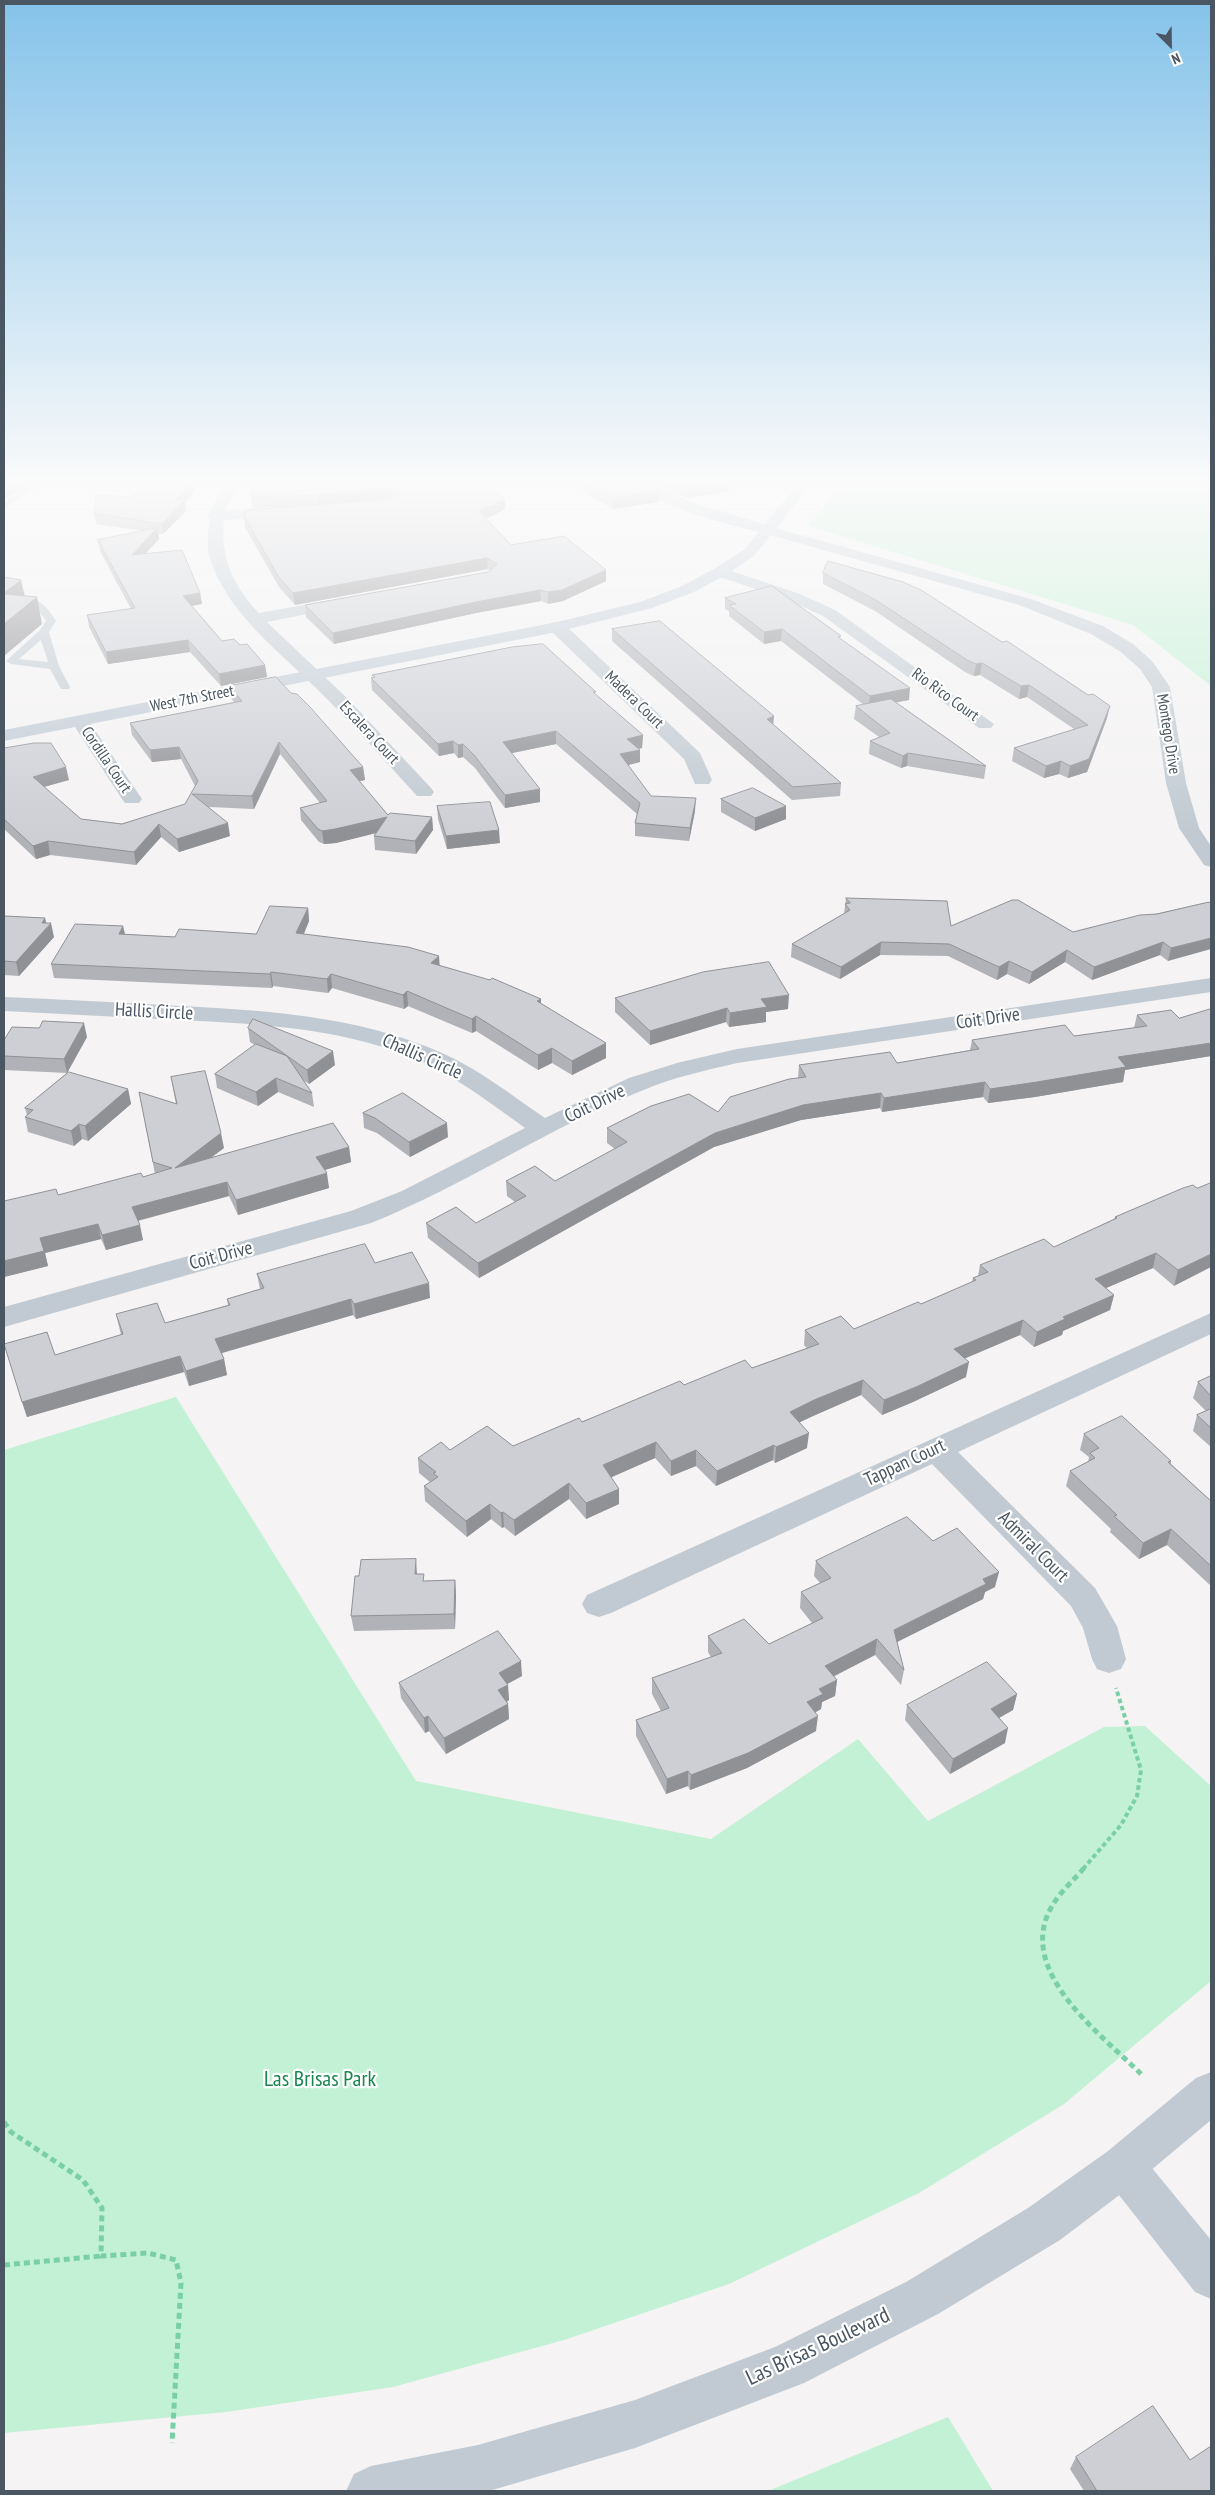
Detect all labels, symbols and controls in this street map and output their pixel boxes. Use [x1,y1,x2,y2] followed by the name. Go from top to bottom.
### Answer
[1145,20,1195,70] north arrow
[1169,49,1183,69] text: N
[908,664,982,726] street label: Rio Rico Court
[601,667,667,733] street label: Madera Court
[148,681,236,717] street label: West 7th Street
[1152,692,1184,776] street label: Montego Drive
[335,698,403,768] street label: Escalera Court
[77,723,135,797] street label: Cordilla Court
[114,999,194,1025] street label: Hallis Circle
[955,1003,1021,1035] street label: Coit Drive
[378,1029,466,1085] street label: Challis Circle
[561,1080,629,1128] street label: Coit Drive
[187,1237,255,1275] street label: Coit Drive
[861,1434,949,1492] street label: Tappan Court
[993,1507,1073,1587] street label: Admiral Court
[264,2067,376,2093] park label: Las Brisas Park
[742,2302,894,2392] street label: Las Brisas Boulevard

